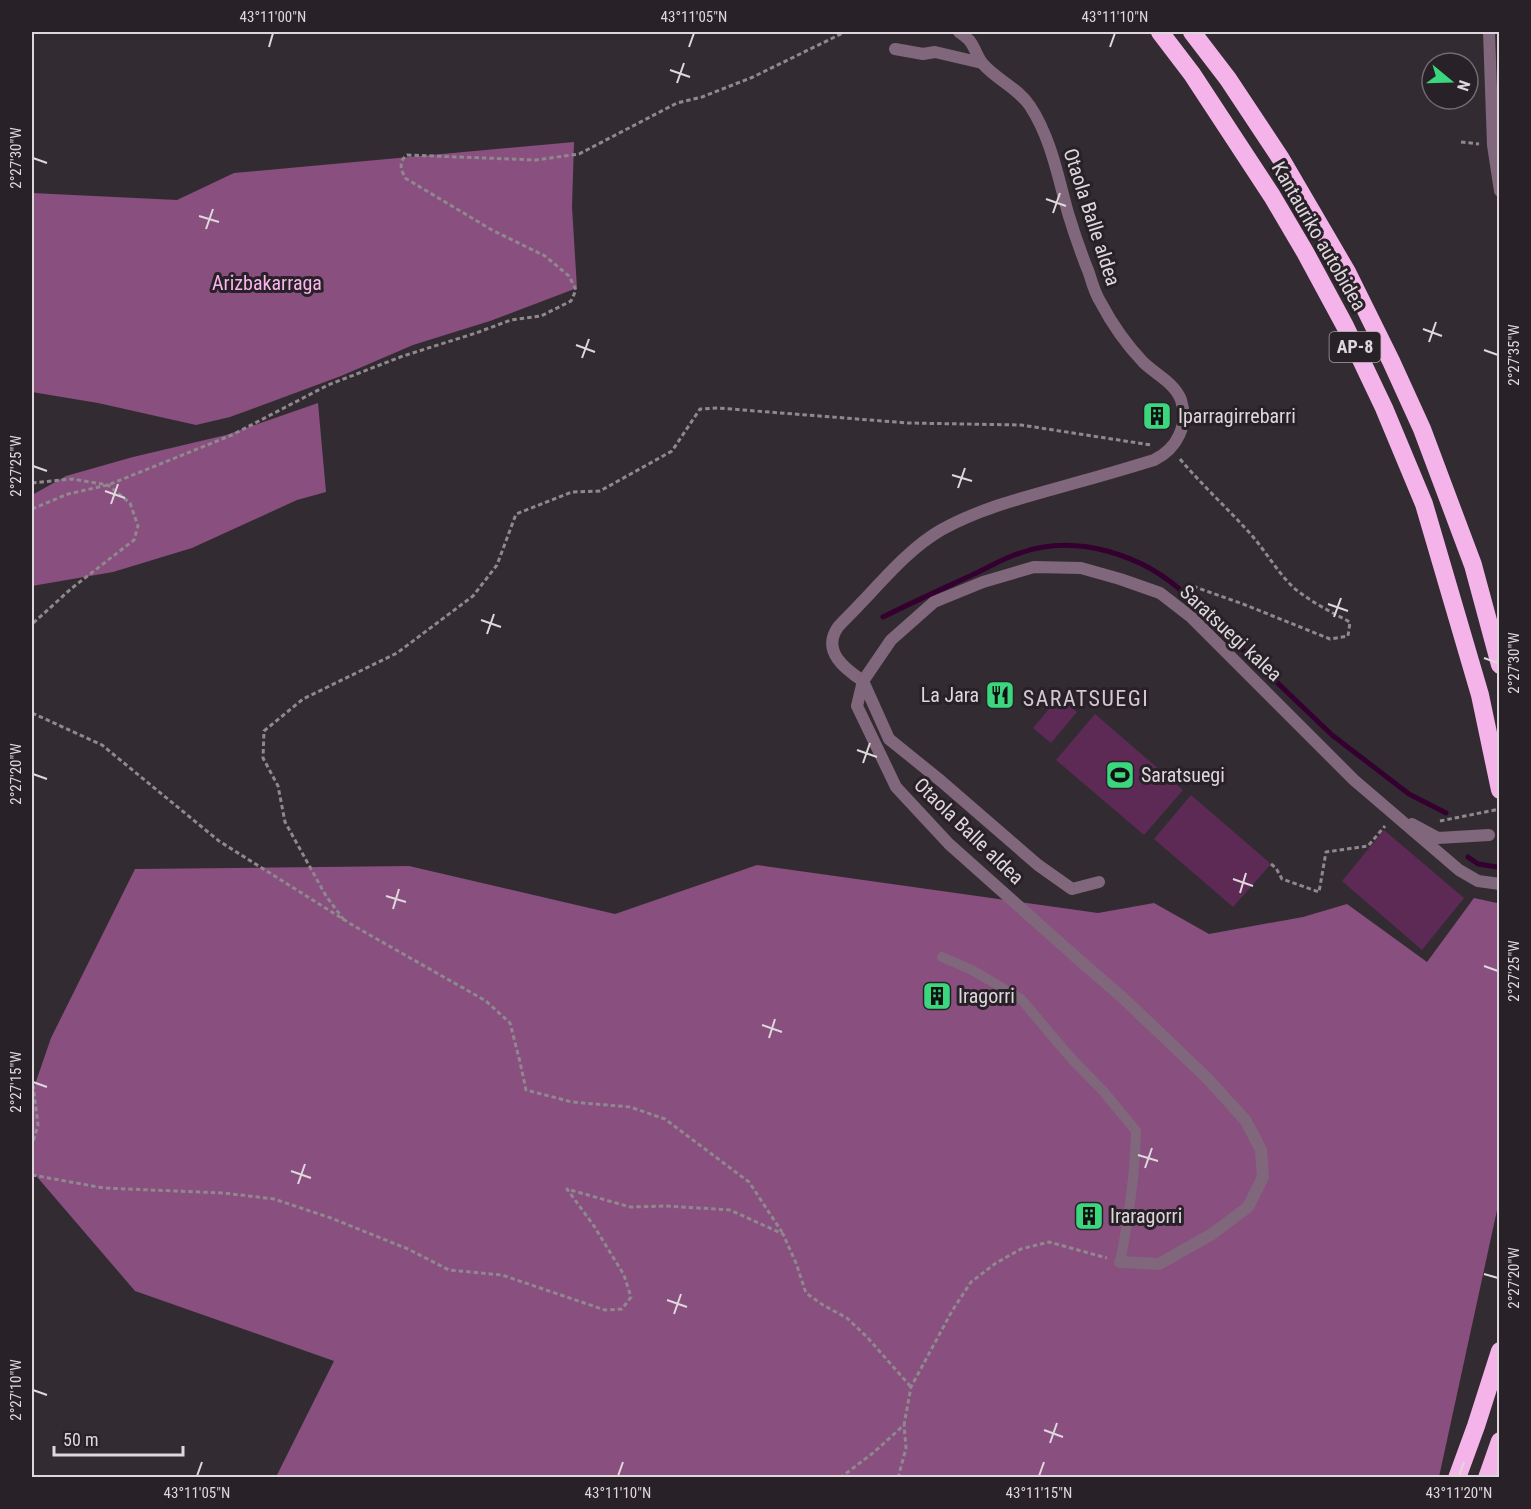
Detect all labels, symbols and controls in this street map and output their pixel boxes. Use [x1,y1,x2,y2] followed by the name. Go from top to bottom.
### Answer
[240,8,306,26] text: 43°11'00"N
[661,8,727,26] text: 43°11'05"N
[1082,8,1148,26] text: 43°11'10"N
[1420,51,1480,111] north arrow
[1453,78,1474,93] text: N
[7,127,25,189] text: 2°27'30"W
[1058,145,1126,289] street label: Otaola Balle aldea
[1267,157,1371,315] street label: Kantauriko autobidea
[212,271,322,295] park label: Arizbakarraga
[1505,324,1523,386] text: 2°27'35"W
[1330,332,1380,362] road number: AP-8
[1141,400,1173,432] building icon: Iparragirrebarri
[1178,404,1296,428] place label: Iparragirrebarri
[7,435,25,497] text: 2°27'25"W
[1175,580,1287,686] street label: Saratsuegi kalea
[1505,632,1523,694] text: 2°27'30"W
[984,679,1016,711] restaurant icon: La Jara
[921,683,979,707] place label: La Jara
[1023,686,1149,711] district label: SARATSUEGI
[7,743,25,805] text: 2°27'20"W
[1104,759,1136,791] sports icon: Saratsuegi
[1141,763,1225,787] place label: Saratsuegi
[909,773,1029,889] street label: Otaola Balle aldea
[1505,940,1523,1002] text: 2°27'25"W
[921,980,953,1012] building icon: Iragorri
[958,984,1015,1008] place label: Iragorri
[7,1051,25,1113] text: 2°27'15"W
[1073,1200,1105,1232] building icon: Iraragorri
[1110,1204,1182,1228] place label: Iraragorri
[1505,1247,1523,1309] text: 2°27'20"W
[7,1359,25,1421] text: 2°27'10"W
[54,1419,183,1457] scale bar
[63,1429,98,1450] text: 50 m
[164,1484,230,1502] text: 43°11'05"N
[585,1484,651,1502] text: 43°11'10"N
[1006,1484,1072,1502] text: 43°11'15"N
[1426,1484,1492,1502] text: 43°11'20"N

